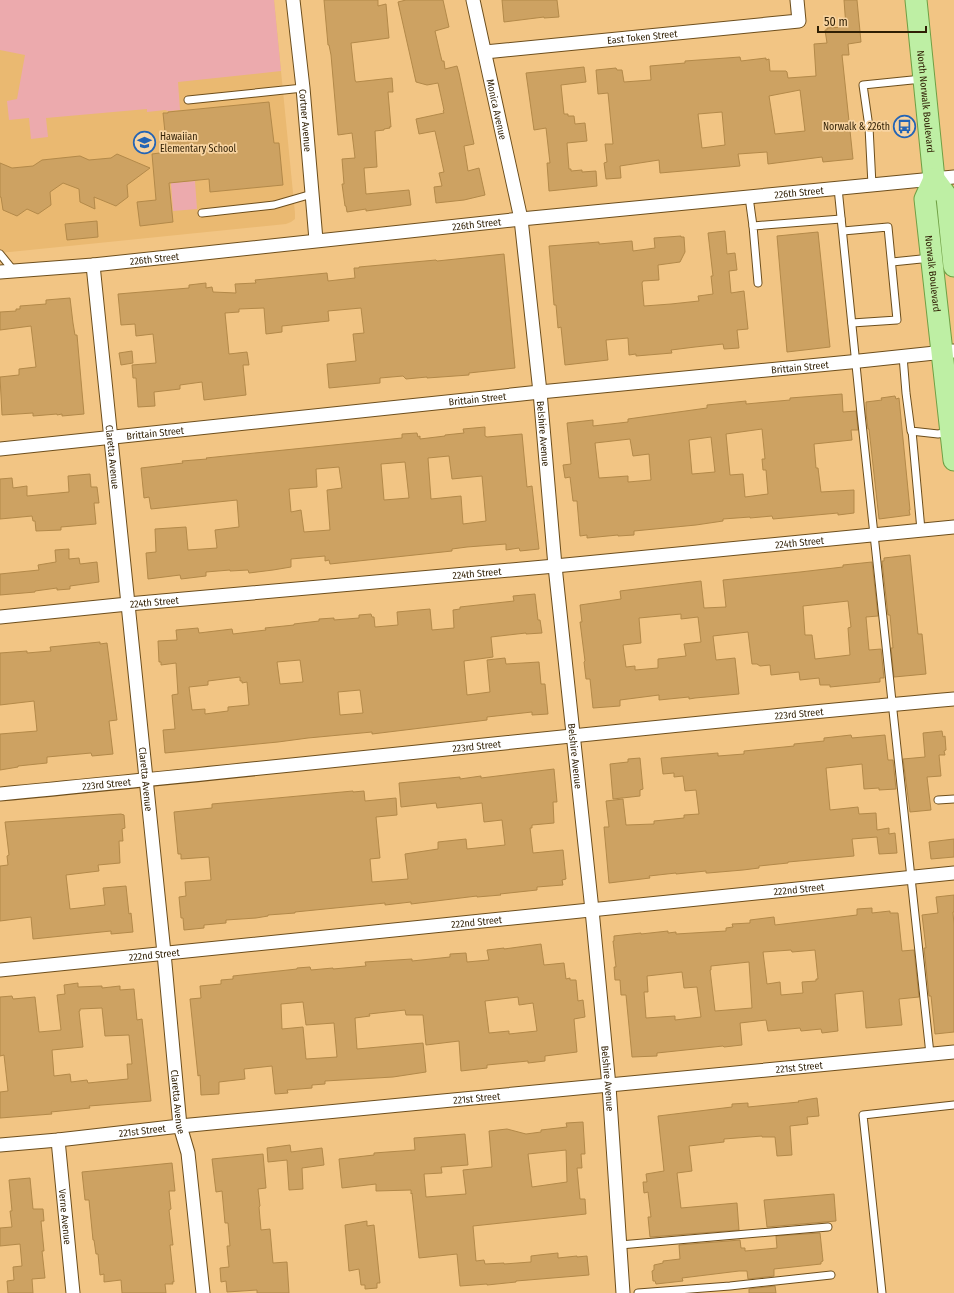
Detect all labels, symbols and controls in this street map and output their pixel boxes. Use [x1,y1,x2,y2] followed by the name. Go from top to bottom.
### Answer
[818,8,926,34] scale bar
[824,15,848,29] text: 50 m
[607,28,679,47] street label: East Token Street
[914,50,936,153] street label: North Norwalk Boulevard
[484,78,508,141] street label: Monica Avenue
[296,88,313,152] street label: Cortner Avenue
[892,113,918,139] bus stop icon: Norwalk & 226th
[823,121,890,133] place label: Norwalk & 226th
[131,129,157,155] school or university icon: Hawaiian Elementary School
[160,131,236,155] place label: Hawaiian Elementary School
[774,185,825,201] street label: 226th Street
[451,216,503,233] street label: 226th Street
[922,235,943,313] street label: Norwalk Boulevard
[129,251,180,268] street label: 226th Street
[771,359,830,377] street label: Brittain Street
[448,391,508,409] street label: Brittain Street
[534,400,551,467] street label: Belshire Avenue
[103,424,121,490] street label: Claretta Avenue
[126,425,185,443] street label: Brittain Street
[775,535,825,551] street label: 224th Street
[452,566,503,582] street label: 224th Street
[129,594,180,611] street label: 224th Street
[774,706,825,723] street label: 223rd Street
[565,723,584,790] street label: Belshire Avenue
[452,738,502,755] street label: 223rd Street
[136,747,154,812] street label: Claretta Avenue
[82,776,132,793] street label: 223rd Street
[773,881,826,898] street label: 222nd Street
[451,914,503,931] street label: 222nd Street
[128,947,181,964] street label: 222nd Street
[598,1045,616,1112] street label: Belshire Avenue
[775,1060,824,1076] street label: 221st Street
[168,1069,187,1136] street label: Claretta Avenue
[453,1090,501,1107] street label: 221st Street
[118,1123,167,1140] street label: 221st Street
[56,1188,73,1245] street label: Verne Avenue

